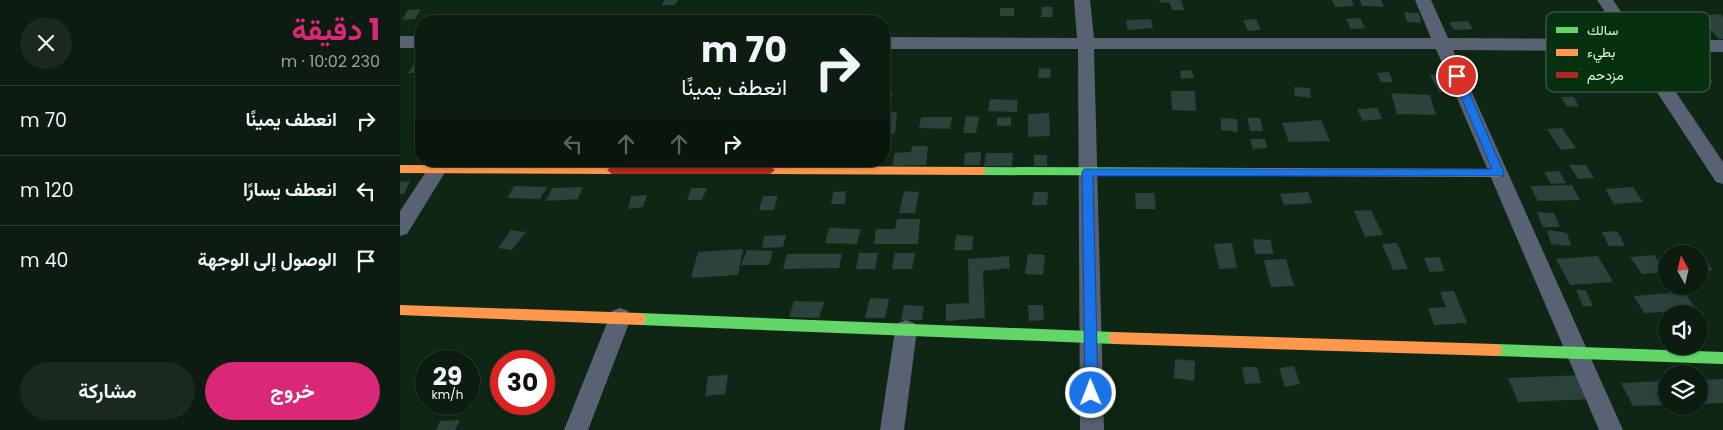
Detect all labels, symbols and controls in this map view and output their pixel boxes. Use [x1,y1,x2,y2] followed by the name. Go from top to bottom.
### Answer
[292,8,380,51] text: 1 دقيقة
[1546,12,1710,92] legend
[20,17,72,69] button: close
[1587,20,1618,40] text: سالك
[701,25,787,74] text: 70 m
[805,35,870,100] icon: right
[1587,42,1615,64] text: بطيء
[281,50,380,73] text: 230 m · 10:02
[1436,55,1478,97] pin
[1443,62,1471,90] icon: arrive
[1587,65,1624,85] text: مزدحم
[681,72,787,103] text: انعطف يمينًا
[245,106,337,133] text: انعطف يمينًا
[20,107,67,134] text: 70 m
[352,107,380,135] icon: right
[559,130,587,158] icon: left
[612,130,640,158] icon: ahead
[665,130,693,158] icon: ahead
[718,130,746,158] icon: right
[243,176,337,203] text: انعطف يسارًا
[20,177,74,204] text: 120 m
[352,177,380,205] icon: left
[1658,245,1708,295] north arrow
[1658,245,1708,415] map controls
[198,246,337,273] text: الوصول إلى الوجهة
[20,247,69,274] text: 40 m
[352,247,380,275] icon: arrive
[1658,305,1708,355] button: sound
[490,350,555,415] speed limit sign: 30
[433,359,462,394] text: 29
[20,362,195,420] button: مشاركة
[205,362,380,420] button: خروج
[1658,365,1708,415] button: layers
[1064,366,1116,418] position arrow
[432,386,463,403] text: km/h

